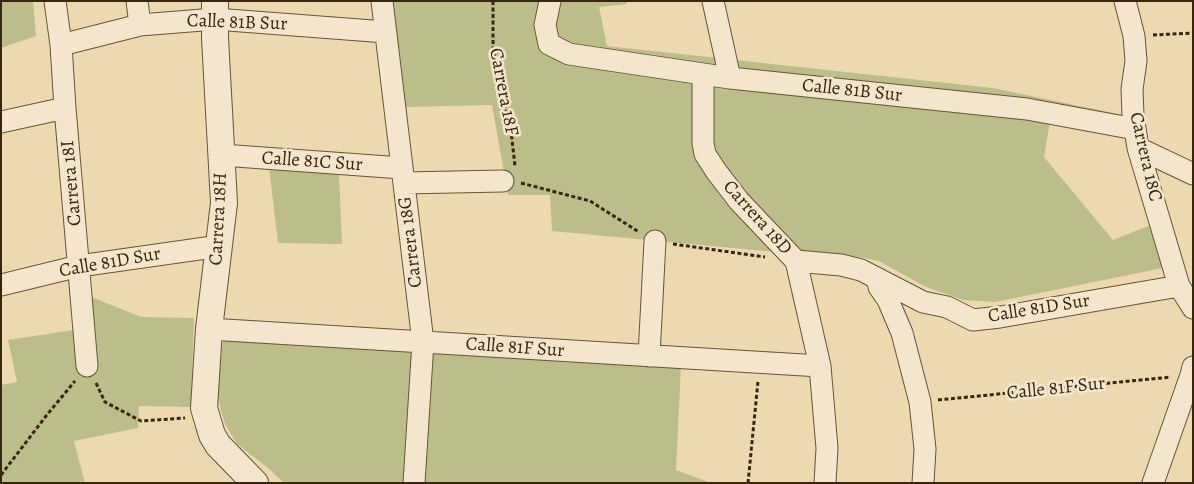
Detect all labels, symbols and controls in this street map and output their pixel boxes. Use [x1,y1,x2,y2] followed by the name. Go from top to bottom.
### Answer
[186,10,288,36] street label: Calle 81B Sur
[483,46,523,138] street label: Carrera 18F
[801,74,903,108] street label: Calle 81B Sur
[1124,110,1166,204] street label: Carrera 18C
[57,139,87,227] street label: Carrera 18I
[261,147,363,177] street label: Calle 81C Sur
[205,172,233,266] street label: Carrera 18H
[718,176,796,260] street label: Carrera 18D
[394,195,428,289] street label: Carrera 18G
[57,243,163,283] street label: Calle 81D Sur
[986,290,1092,328] street label: Calle 81D Sur
[465,333,565,363] street label: Calle 81F Sur
[1006,372,1106,406] street label: Calle 81F Sur

